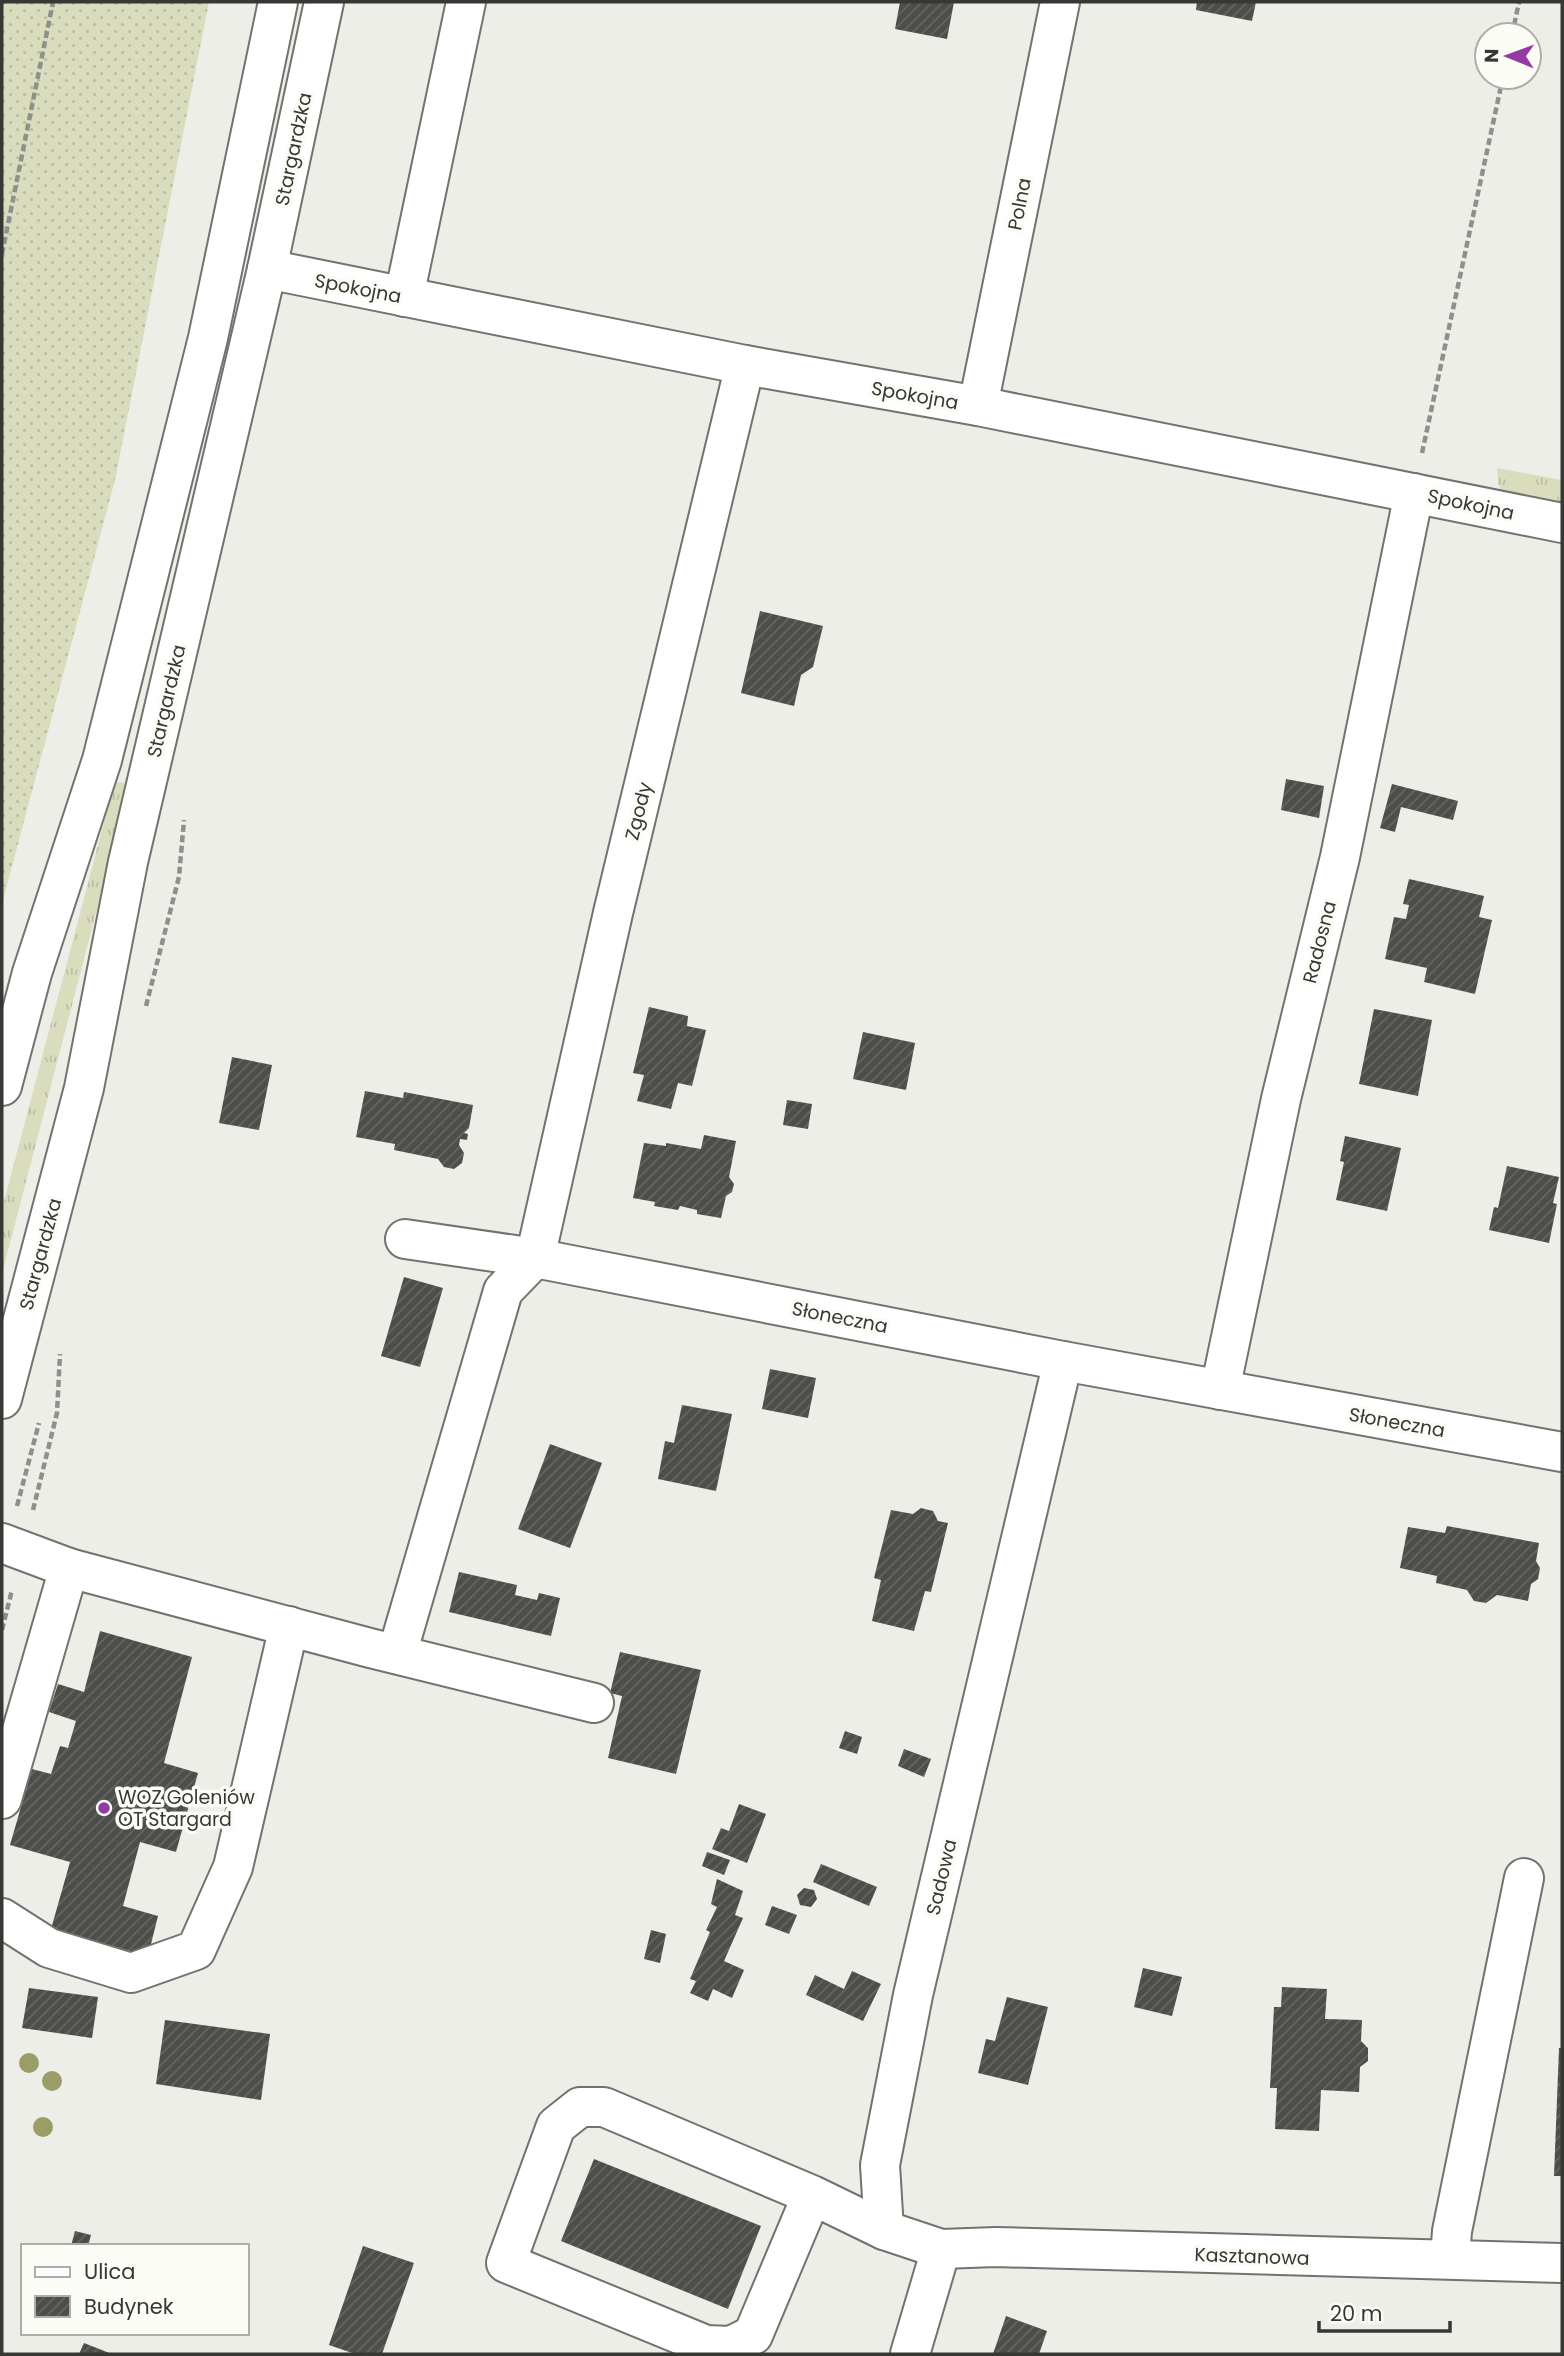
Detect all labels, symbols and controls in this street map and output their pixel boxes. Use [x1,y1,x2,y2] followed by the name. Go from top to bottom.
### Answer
[1473,21,1543,91] north arrow
[1478,48,1505,63] text: N
[268,90,319,208] street label: Stargardzka
[1001,176,1038,233] street label: Polna
[312,267,404,310] street label: Spokojna
[869,375,961,416] street label: Spokojna
[1425,482,1517,527] street label: Spokojna
[140,642,193,760] street label: Stargardzka
[618,779,659,843] street label: Zgody
[1296,898,1343,986] street label: Radosna
[13,1195,68,1313] street label: Stargardzka
[790,1295,890,1340] street label: Słoneczna
[1347,1401,1447,1444] street label: Słoneczna
[118,1784,255,1833] place label: WOZ Goleniów OT Stargard
[96,1800,112,1816] marker: WOZ Goleniów OT Stargard
[920,1836,963,1918] street label: Sadowa
[1194,2241,1310,2272] street label: Kasztanowa
[21,2244,248,2335] legend
[84,2257,135,2286] text: Ulica
[1319,2290,1450,2334] scale bar
[84,2292,174,2321] text: Budynek
[1330,2299,1383,2328] text: 20 m

